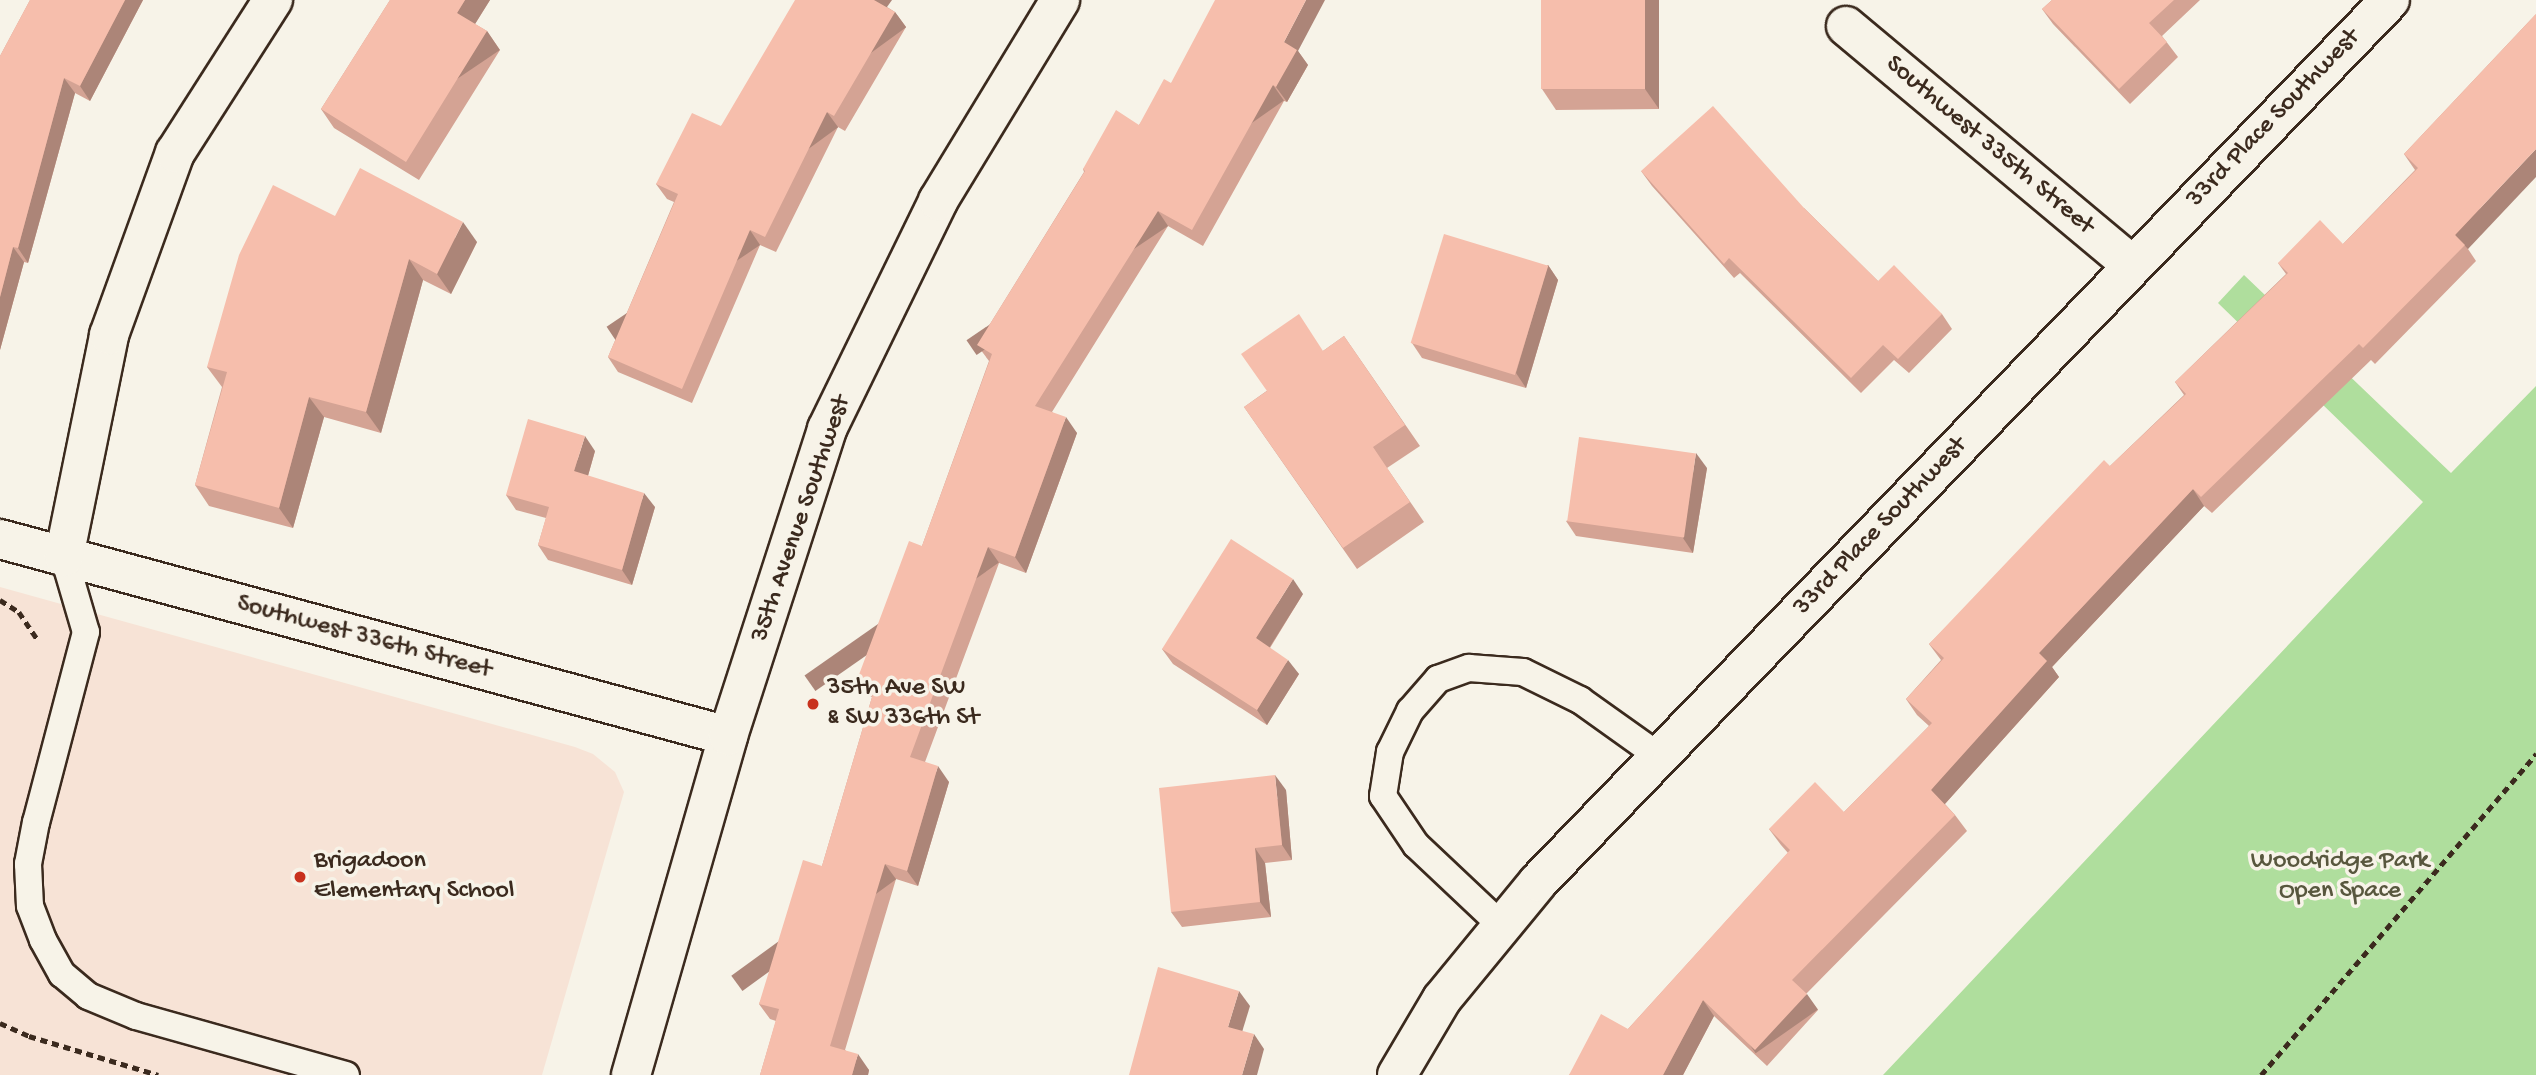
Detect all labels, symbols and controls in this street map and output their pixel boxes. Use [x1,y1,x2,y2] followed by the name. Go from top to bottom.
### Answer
[2181,23,2367,215] street label: 33rd Place Southwest
[1878,50,2100,242] street label: Southwest 335th Street
[745,392,859,646] street label: 35th Avenue Southwest
[1788,431,1974,623] street label: 33rd Place Southwest
[233,589,495,687] street label: Southwest 336th Street
[827,673,979,734] place label: 35th Ave SW & SW 336th St
[805,696,821,712] marker: 35th Ave SW & SW 336th St
[314,846,514,908] place label: Brigadoon Elementary School
[2251,846,2429,908] park label: Woodridge Park Open Space
[292,869,308,885] marker: Brigadoon Elementary School

